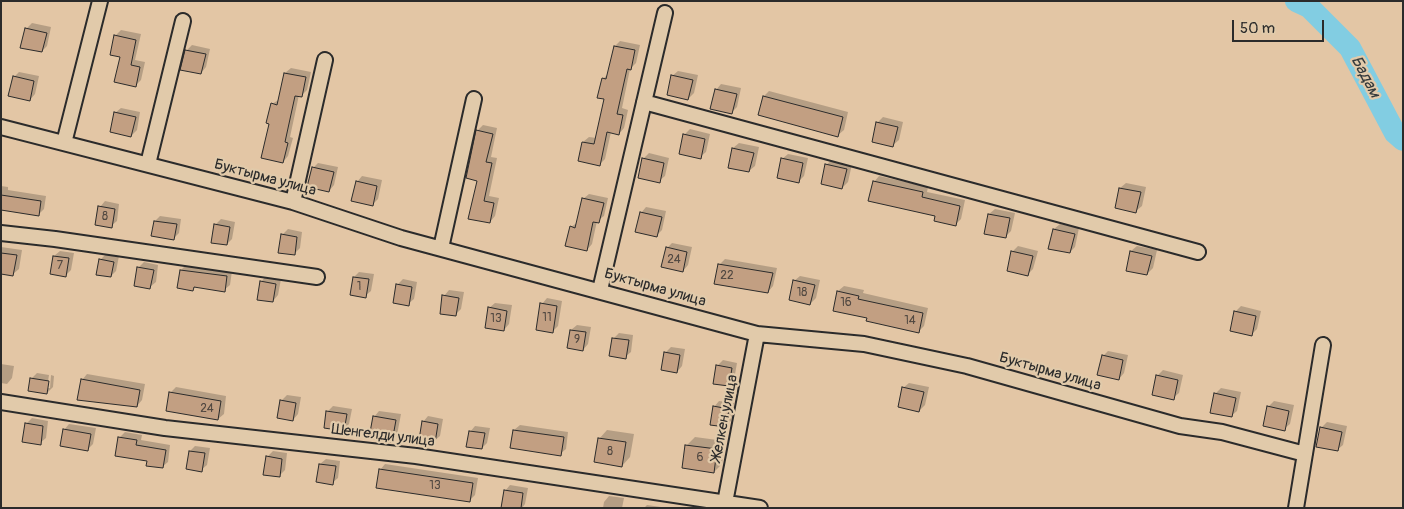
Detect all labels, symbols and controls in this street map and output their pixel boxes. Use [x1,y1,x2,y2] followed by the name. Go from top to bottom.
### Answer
[1234,10,1326,42] scale bar
[1240,19,1275,38] text: 50 m
[1346,53,1384,101] water label: Бадам
[212,156,318,200] street label: Буктырма улица
[102,210,108,224] house number: 8
[667,253,681,267] house number: 24
[57,259,63,273] house number: 7
[602,265,708,311] street label: Буктырма улица
[720,269,734,283] house number: 22
[357,280,361,294] house number: 1
[797,286,807,300] house number: 18
[840,296,852,310] house number: 16
[542,311,552,325] house number: 11
[490,312,502,326] house number: 13
[904,314,916,328] house number: 14
[574,333,580,347] house number: 9
[997,349,1103,395] street label: Буктырма улица
[708,373,742,463] street label: Желкен улица
[200,402,214,416] house number: 24
[330,421,436,451] street label: Шенгелди улица
[607,445,613,459] house number: 8
[697,451,703,465] house number: 6
[429,479,441,493] house number: 13

